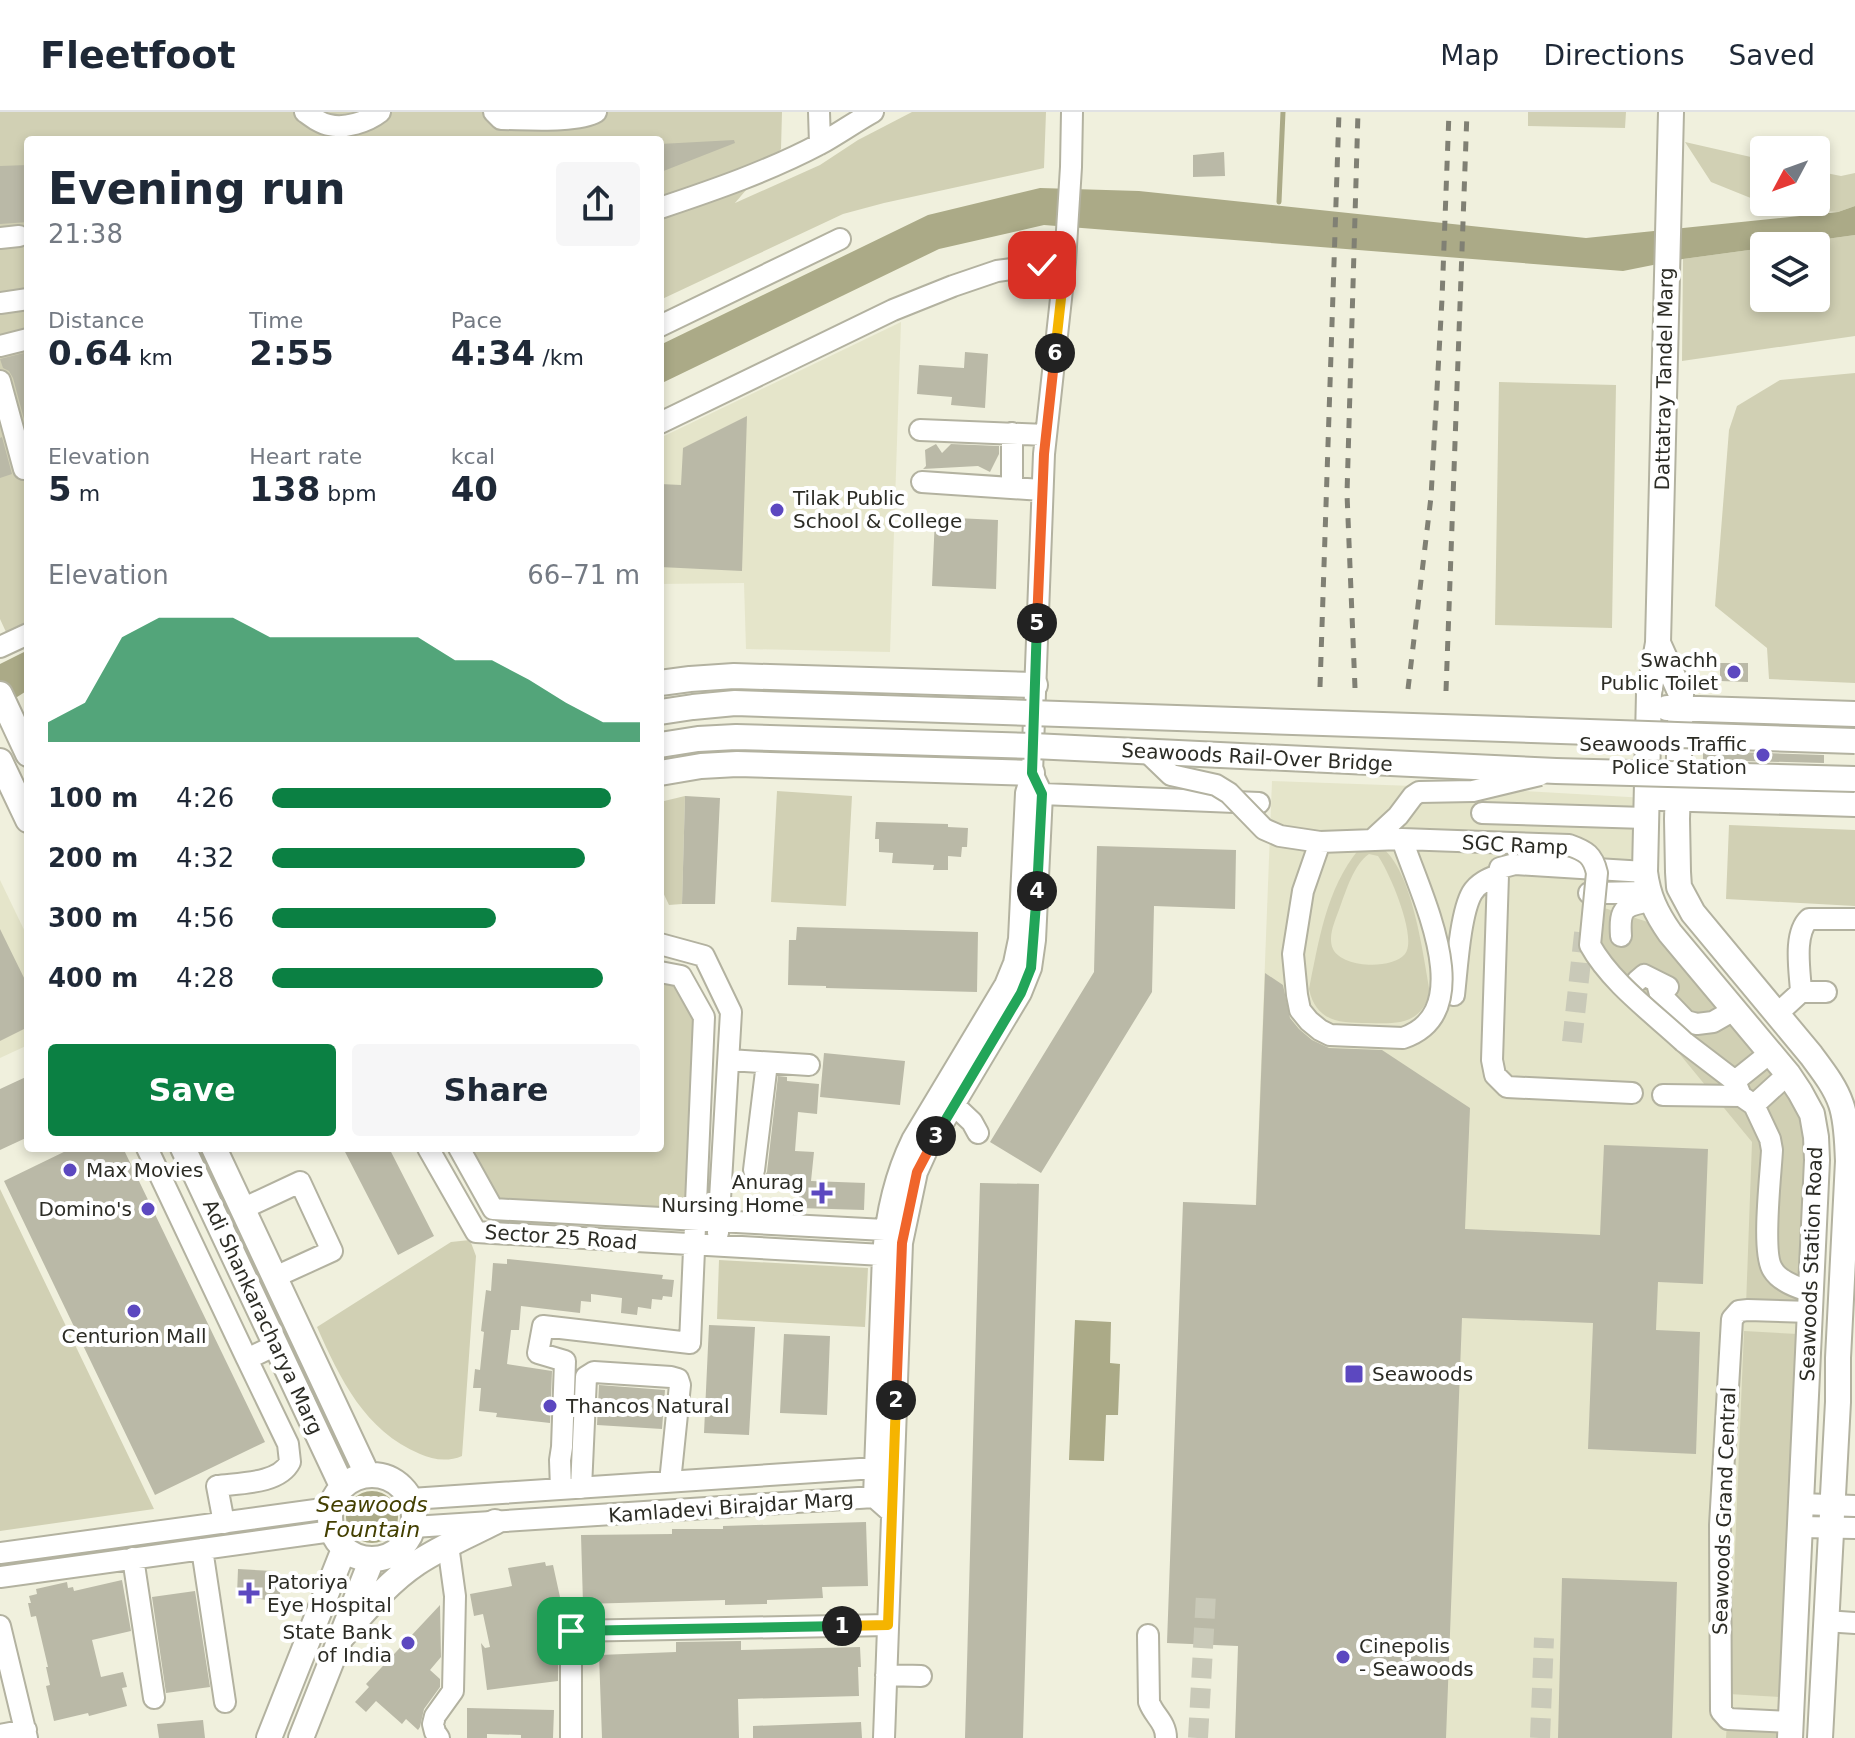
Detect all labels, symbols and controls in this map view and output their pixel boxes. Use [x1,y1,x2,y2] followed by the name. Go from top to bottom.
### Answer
[40,33,236,77] text: Fleetfoot
[1440,39,1499,72] text: Map
[1543,39,1684,72] text: Directions
[1728,39,1815,72] text: Saved
[1750,136,1830,216] north arrow
[1750,136,1830,312] map controls
[556,162,640,246] button: share
[48,163,345,214] text: Evening run
[48,219,123,249] text: 21:38
[1008,231,1076,299] pin
[1750,232,1830,312] button: layers
[1020,243,1064,287] icon: check
[1650,267,1678,491] street label: Dattatray Tandel Marg
[48,308,144,333] text: Distance
[249,308,303,333] text: Time
[451,308,502,333] text: Pace
[48,333,132,373] text: 0.64
[249,333,334,373] text: 2:55
[451,333,535,373] text: 4:34
[1035,333,1075,373] pin: 6
[1047,340,1063,365] text: 6
[132,345,173,370] text: km
[535,345,584,370] text: /km
[48,444,150,469] text: Elevation
[249,444,362,469] text: Heart rate
[451,444,495,469] text: kcal
[48,469,72,509] text: 5
[249,469,320,509] text: 138
[451,469,498,509] text: 40
[72,481,100,506] text: m
[320,481,377,506] text: bpm
[792,486,962,533] place label: Tilak Public School & College
[768,501,786,519] marker: Tilak Public School & College
[48,560,169,590] text: Elevation
[527,560,640,590] text: 66–71 m
[1017,603,1057,643] pin: 5
[1029,610,1045,635] text: 5
[1600,648,1718,695] place label: Swachh Public Toilet
[1725,663,1743,681] marker: Swachh Public Toilet
[1579,732,1747,779] place label: Seawoods Traffic Police Station
[1121,738,1393,776] street label: Seawoods Rail-Over Bridge
[1754,746,1772,764] marker: Seawoods Traffic Police Station
[48,783,138,813] text: 100 m
[176,783,234,813] text: 4:26
[1461,830,1569,860] street label: SGC Ramp
[48,843,138,873] text: 200 m
[176,843,234,873] text: 4:32
[1017,871,1057,911] pin: 4
[1029,878,1045,903] text: 4
[48,903,138,933] text: 300 m
[176,903,234,933] text: 4:56
[48,963,138,993] text: 400 m
[176,963,234,993] text: 4:28
[48,1044,336,1136] button: Save
[352,1044,640,1136] button: Share
[916,1116,956,1156] pin: 3
[928,1123,944,1148] text: 3
[1795,1146,1827,1382] street label: Seawoods Station Road
[86,1158,203,1182] place label: Max Movies
[61,1161,79,1179] marker: Max Movies
[661,1170,804,1217] place label: Anurag Nursing Home
[811,1182,833,1204] marker: Anurag Nursing Home
[198,1196,328,1438] street label: Adi Shankaracharya Marg
[38,1197,132,1221] place label: Domino's
[139,1200,157,1218] marker: Domino's
[484,1220,638,1254] street label: Sector 25 Road
[125,1302,143,1320] marker: Centurion Mall
[61,1324,207,1348] place label: Centurion Mall
[1372,1362,1473,1386] place label: Seawoods
[1343,1363,1365,1385] marker: Seawoods
[876,1380,916,1420] pin: 2
[888,1387,904,1412] text: 2
[1708,1387,1740,1635] street label: Seawoods Grand Central
[565,1394,730,1418] place label: Thancos Natural
[541,1397,559,1415] marker: Thancos Natural
[607,1486,855,1528] street label: Kamladevi Birajdar Marg
[316,1492,428,1542] water label: Seawoods Fountain
[267,1570,392,1617] place label: Patoriya Eye Hospital
[238,1582,260,1604] marker: Patoriya Eye Hospital
[537,1597,605,1665] pin
[822,1606,862,1646] pin: 1
[549,1609,593,1653] icon: arrive
[834,1613,850,1638] text: 1
[282,1620,392,1667] place label: State Bank of India
[399,1634,417,1652] marker: State Bank of India
[1359,1634,1474,1681] place label: Cinepolis - Seawoods
[1334,1648,1352,1666] marker: Cinepolis - Seawoods

